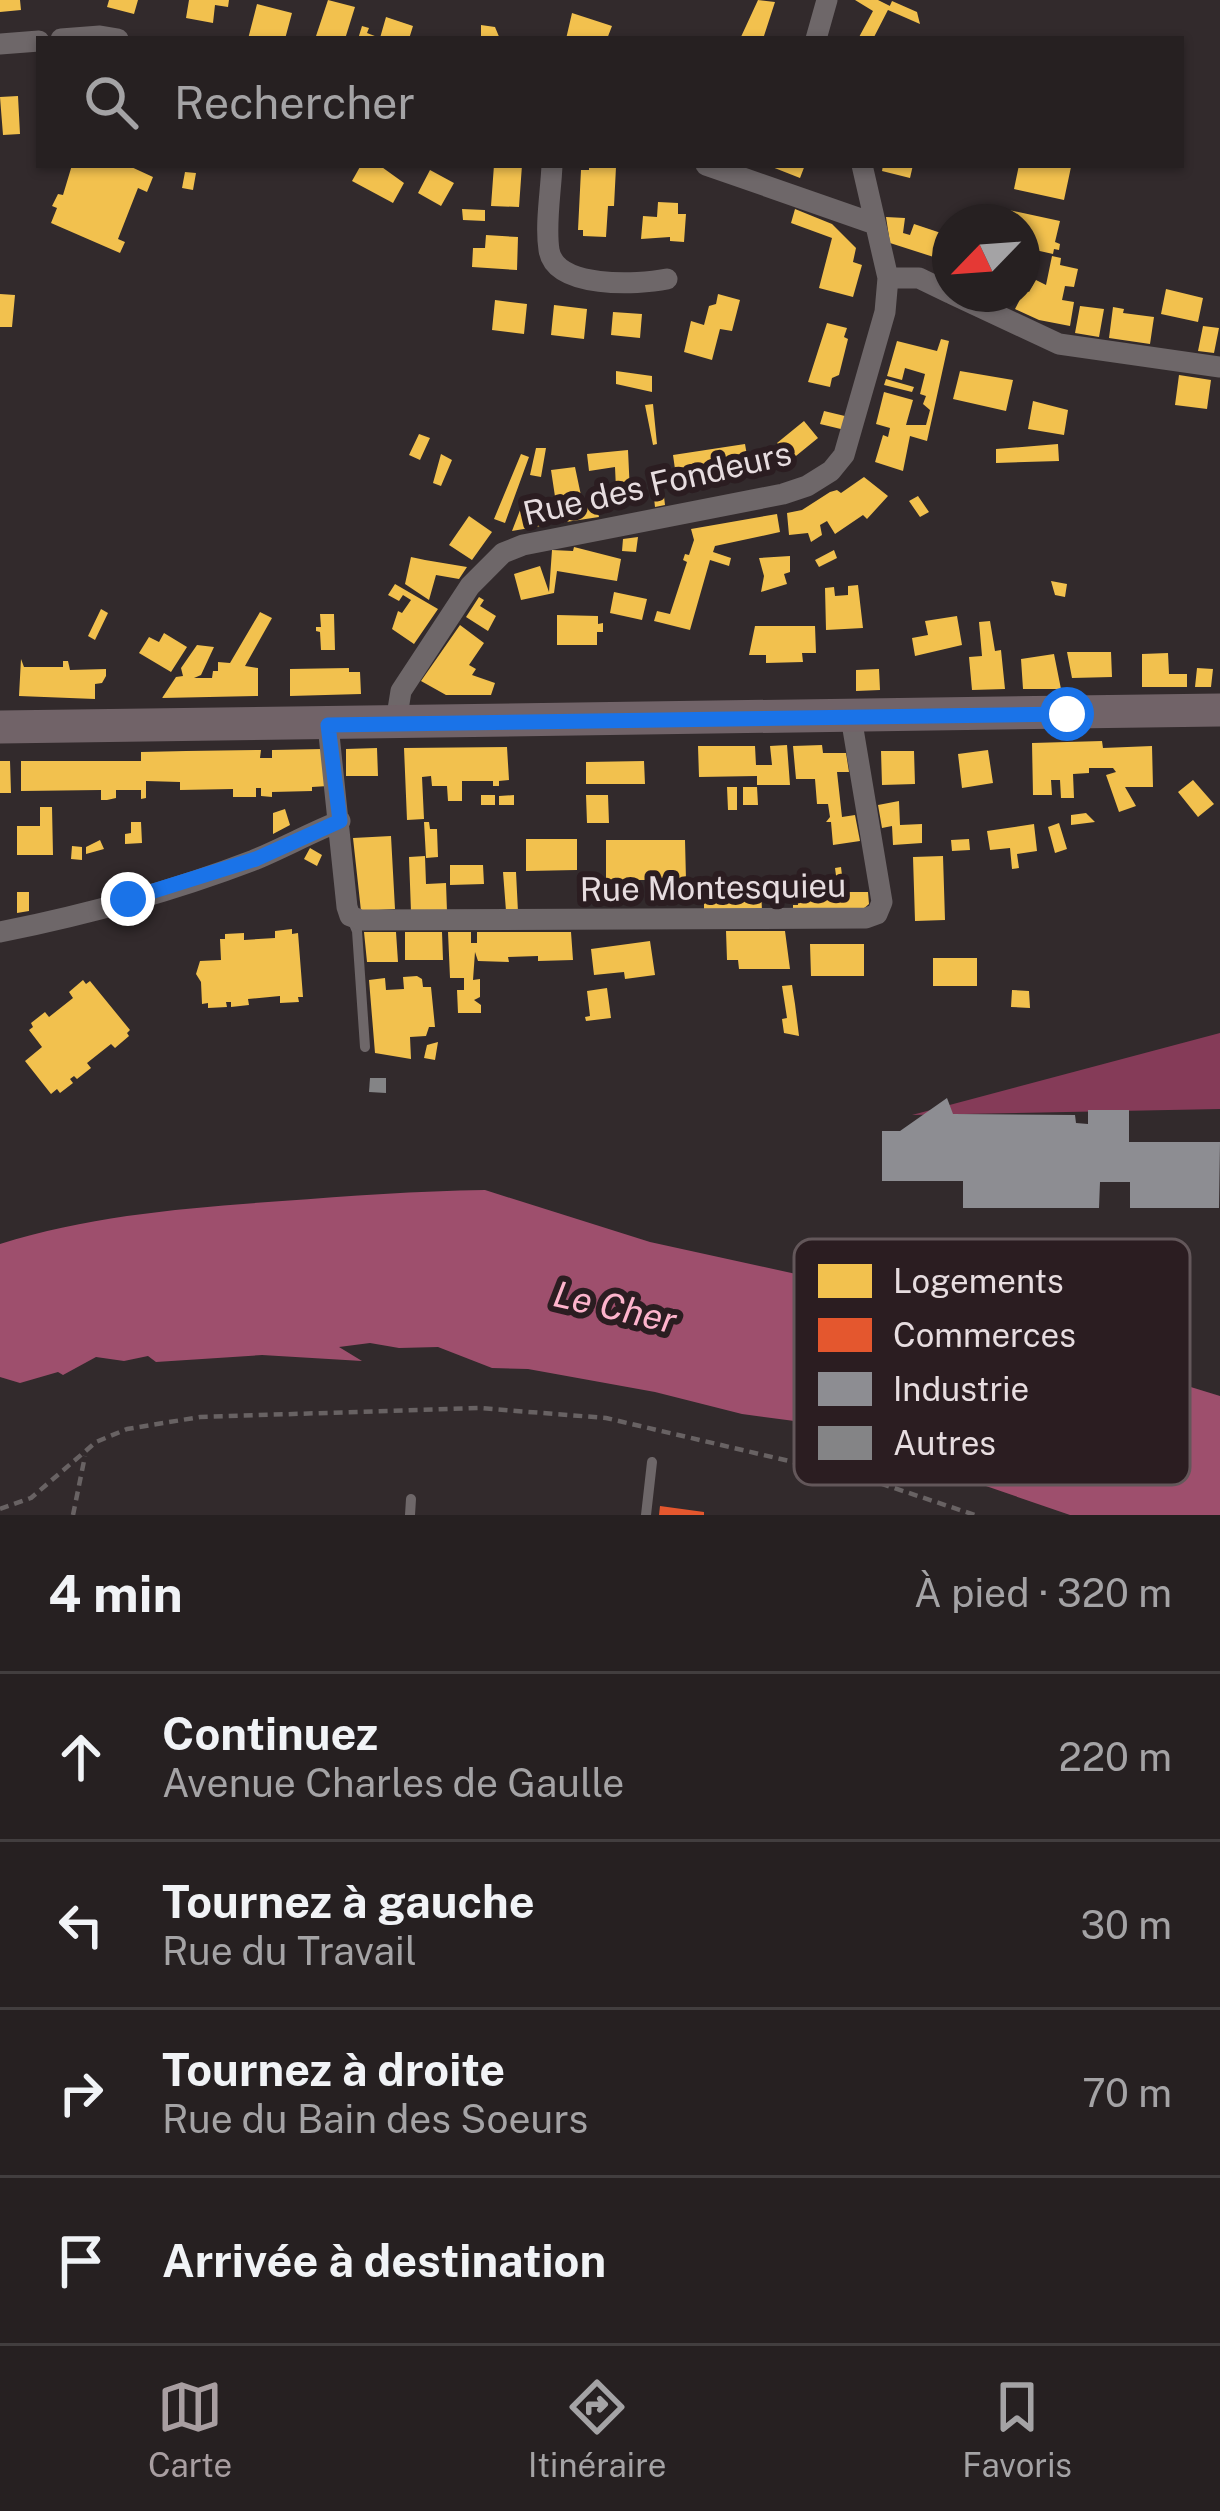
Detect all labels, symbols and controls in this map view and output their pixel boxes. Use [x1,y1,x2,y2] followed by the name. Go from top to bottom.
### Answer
[36,36,1184,168] search box
[78,69,144,135] icon: search
[174,76,415,129] text: Rechercher
[932,204,1040,312] north arrow
[519,434,795,532] street label: Rue des Fondeurs
[1040,687,1094,741] route start
[580,866,846,908] street label: Rue Montesquieu
[101,872,155,926] route end
[794,1239,1190,1485] legend
[893,1262,1064,1300] text: Logements
[549,1272,681,1342] water label: Le Cher
[893,1316,1076,1354] text: Commerces
[893,1370,1029,1408] text: Industrie
[893,1424,996,1462] text: Autres
[48,1564,183,1623] text: 4 min
[914,1570,1172,1616] text: À pied · 320 m
[162,1707,378,1760] text: Continuez
[48,1724,114,1790] icon: ahead
[1058,1734,1172,1780] text: 220 m
[162,1760,624,1806] text: Avenue Charles de Gaulle
[162,1875,535,1928] text: Tournez à gauche
[48,1892,114,1958] icon: left
[1081,1902,1172,1948] text: 30 m
[162,1928,417,1974] text: Rue du Travail
[162,2043,505,2096] text: Tournez à droite
[48,2060,114,2126] icon: right
[1082,2070,1172,2116] text: 70 m
[162,2096,588,2142] text: Rue du Bain des Soeurs
[48,2228,114,2294] icon: arrive
[162,2234,606,2287] text: Arrivée à destination
[148,2374,232,2484] tab: Carte
[528,2374,666,2484] tab: Itinéraire
[962,2374,1072,2484] tab: Favoris

